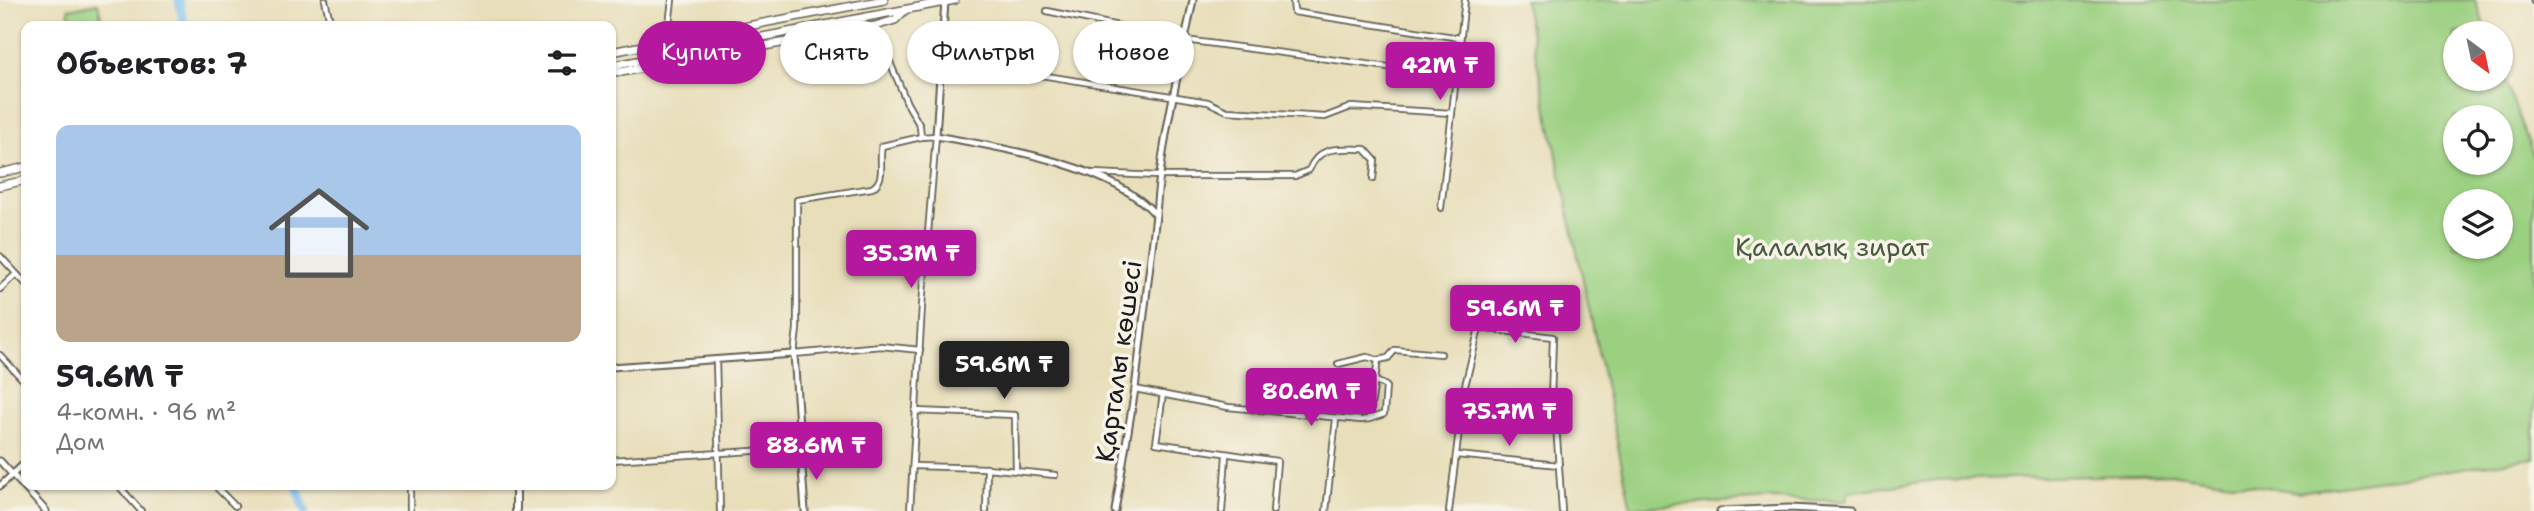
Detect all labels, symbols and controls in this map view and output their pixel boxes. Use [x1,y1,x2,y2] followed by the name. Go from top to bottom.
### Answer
[637,21,766,84] chip: Купить
[780,21,893,84] chip: Снять
[907,21,1059,84] chip: Фильтры
[1073,21,1194,84] chip: Новое
[2443,21,2513,91] north arrow
[2443,21,2513,259] map controls
[1391,42,1489,102] pin: 42M ₸
[56,43,248,84] text: Объектов: 7
[543,44,581,82] icon: filters
[1402,50,1478,80] text: 42M ₸
[2443,105,2513,175] button: locate
[256,170,382,296] icon: home
[2443,189,2513,259] button: layers
[1735,229,1930,264] park label: Қалалық зират
[846,230,976,290] pin: 35.3M ₸
[862,238,960,268] text: 35.3M ₸
[1086,258,1150,464] street label: Қарталы көшесі
[1450,286,1580,345] pin: 59.6M ₸
[1466,293,1564,323] text: 59.6M ₸
[939,342,1069,401] pin: 59.6M ₸
[955,349,1053,379] text: 59.6M ₸
[56,356,183,397] text: 59.6M ₸
[1246,368,1376,428] pin: 80.6M ₸
[1262,376,1360,406] text: 80.6M ₸
[1444,388,1574,448] pin: 75.7M ₸
[1462,396,1556,426] text: 75.7M ₸
[56,397,236,427] text: 4-комн. · 96 m²
[751,422,881,482] pin: 88.6M ₸
[56,427,105,457] text: Дом
[766,430,866,460] text: 88.6M ₸

